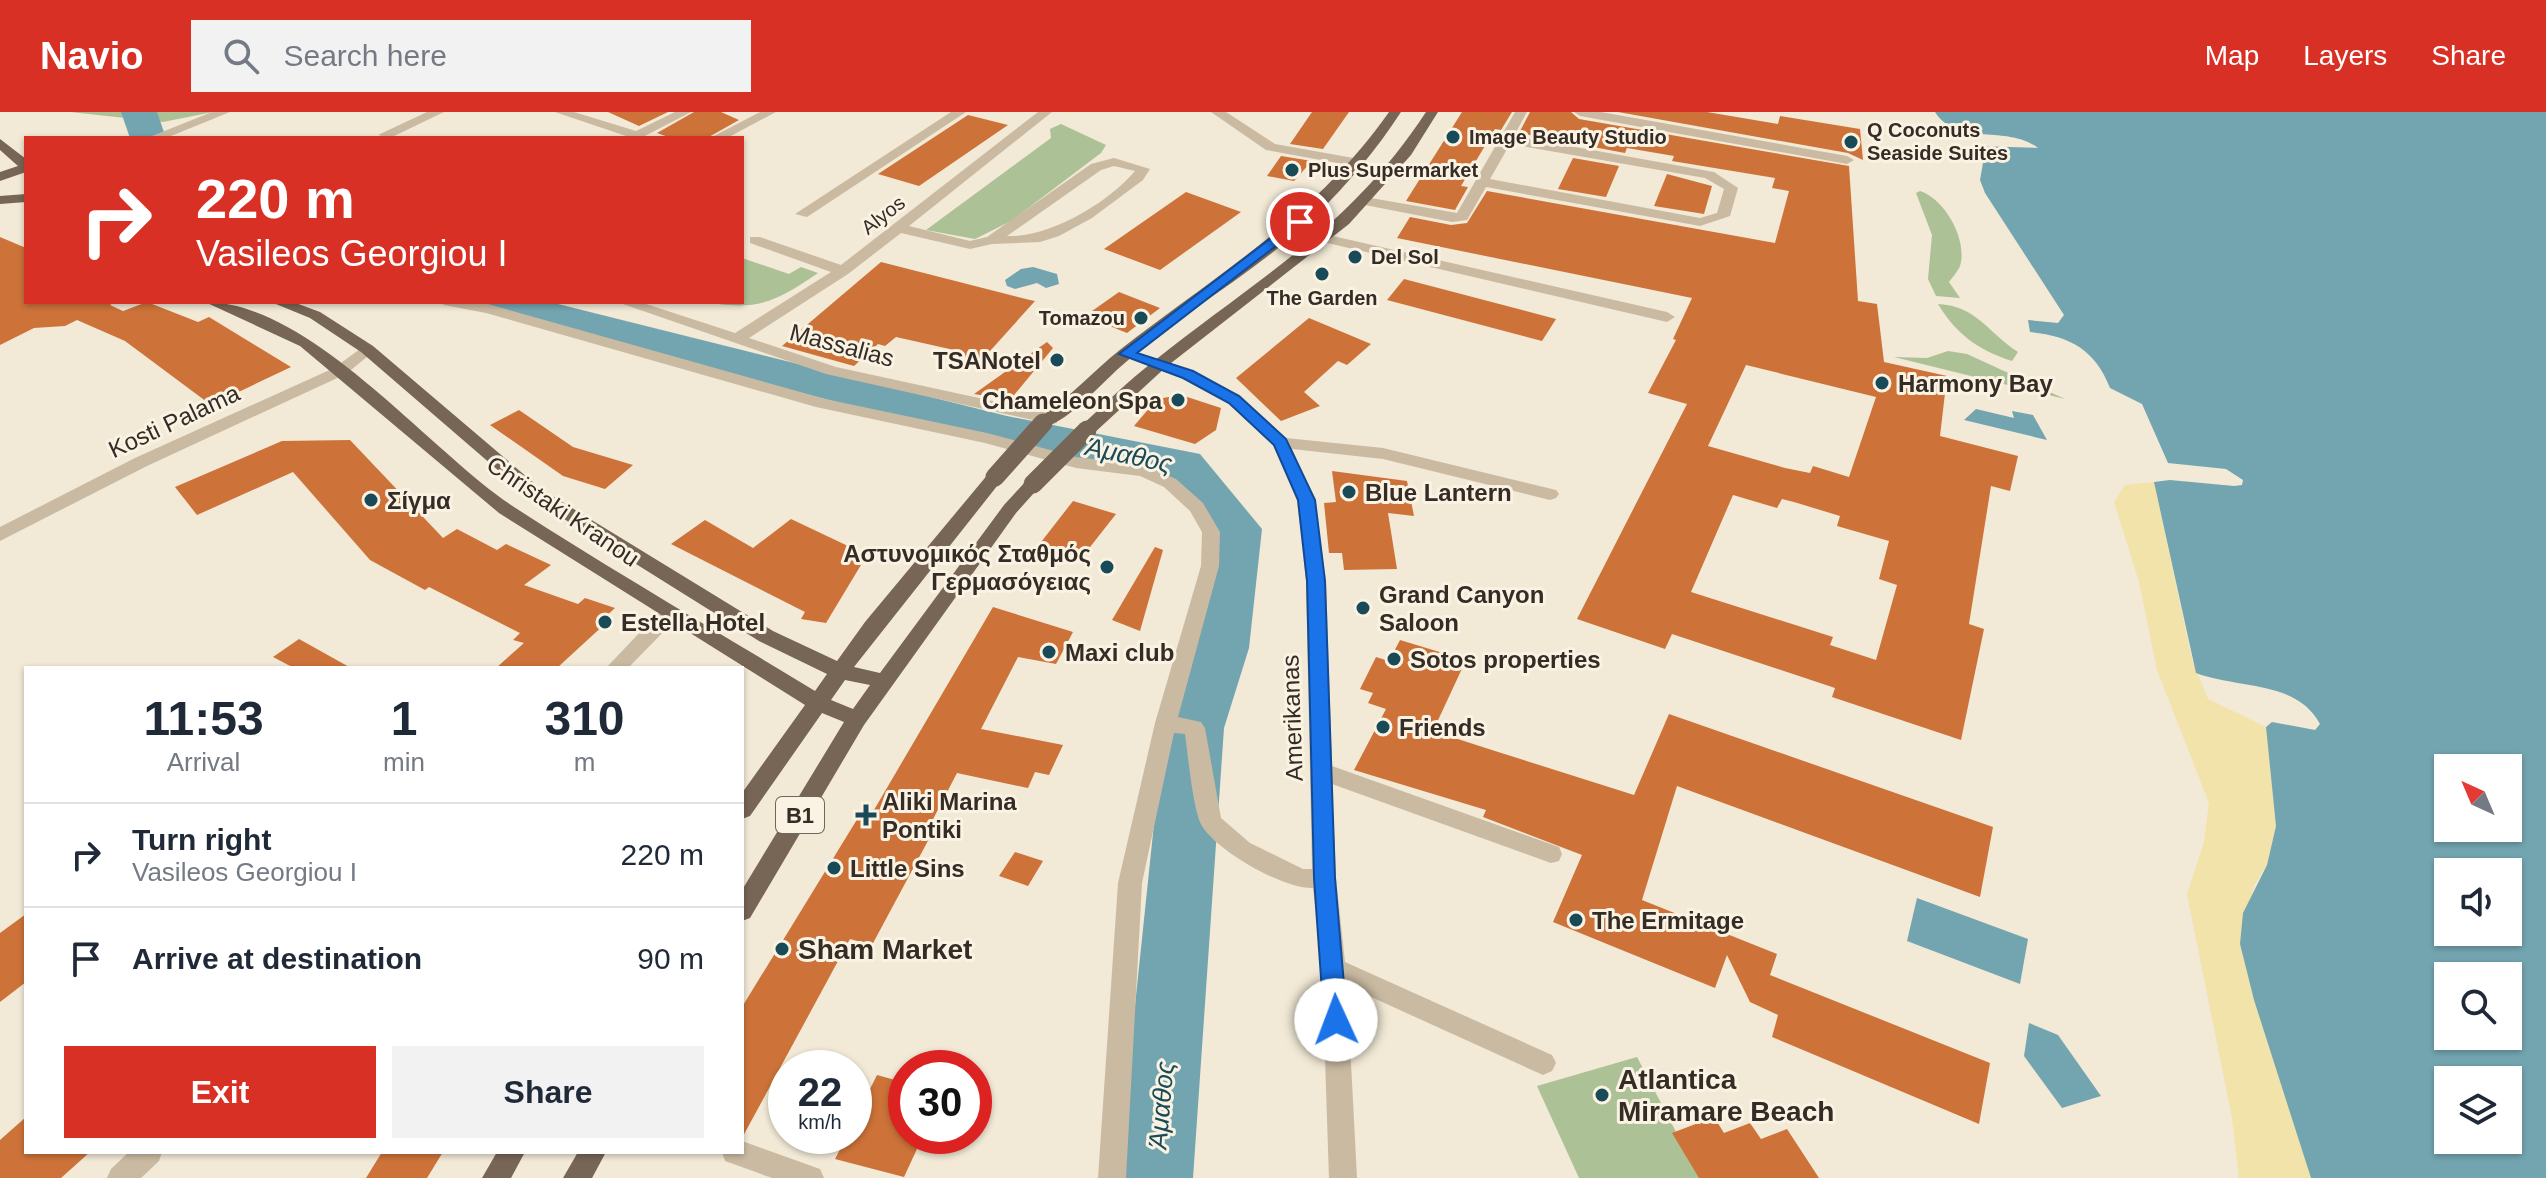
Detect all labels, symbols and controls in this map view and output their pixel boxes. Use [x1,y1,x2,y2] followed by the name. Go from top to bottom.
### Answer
[191,20,751,92] search box
[219,34,263,78] icon: search
[40,35,143,77] text: Navio
[283,39,447,72] text: Search here
[2205,40,2259,71] text: Map
[2303,40,2387,71] text: Layers
[2431,40,2506,71] text: Share
[1867,119,2008,164] place label: Q Coconuts Seaside Suites
[1469,126,1667,148] place label: Image Beauty Studio
[1444,128,1462,146] marker: Image Beauty Studio
[1842,133,1860,151] marker: Q Coconuts Seaside Suites
[1308,159,1478,181] place label: Plus Supermarket
[1283,161,1301,179] marker: Plus Supermarket
[196,167,355,230] text: 220 m
[64,168,168,272] icon: right
[1266,188,1334,256] pin
[857,191,909,239] street label: Alyos
[1278,200,1322,244] icon: arrive
[196,233,508,274] text: Vasileos Georgiou I
[1371,246,1439,268] place label: Del Sol
[1346,248,1364,266] marker: Del Sol
[1313,265,1331,283] marker: The Garden
[1266,287,1378,309] place label: The Garden
[1039,307,1125,329] place label: Tomazou
[1132,309,1150,327] marker: Tomazou
[787,318,897,372] street label: Massalias
[933,347,1041,374] place label: TSANotel
[1048,351,1066,369] marker: TSANotel
[1898,370,2053,397] place label: Harmony Bay
[1873,374,1891,392] marker: Harmony Bay
[104,379,244,463] street label: Kosti Palama
[982,387,1163,414] place label: Chameleon Spa
[1169,391,1187,409] marker: Chameleon Spa
[1081,431,1175,479] water label: Άμαθος
[482,450,644,572] street label: Christaki Kranou
[1365,479,1512,506] place label: Blue Lantern
[1340,483,1358,501] marker: Blue Lantern
[387,487,451,514] place label: Σίγμα
[362,491,380,509] marker: Σίγμα
[843,540,1091,595] place label: Αστυνομικός Σταθμός Γερμασόγειας
[1098,558,1116,576] marker: Αστυνομικός Σταθμός Γερμασόγειας
[1379,581,1544,636] place label: Grand Canyon Saloon
[1354,599,1372,617] marker: Grand Canyon Saloon
[621,609,765,636] place label: Estella Hotel
[596,613,614,631] marker: Estella Hotel
[1065,639,1174,666] place label: Maxi club
[1040,643,1058,661] marker: Maxi club
[1410,646,1601,673] place label: Sotos properties
[1385,650,1403,668] marker: Sotos properties
[1276,654,1308,782] street label: Amerikanas
[143,692,264,745] text: 11:53
[391,692,417,745] text: 1
[544,692,625,745] text: 310
[1399,714,1486,741] place label: Friends
[1374,718,1392,736] marker: Friends
[167,747,240,777] text: Arrival
[383,747,425,777] text: min
[574,747,595,777] text: m
[2434,754,2522,842] north arrow
[2434,754,2522,1154] map controls
[882,788,1017,843] place label: Aliki Marina Pontiki
[776,797,824,833] road number: B1
[857,806,875,824] marker: Aliki Marina Pontiki
[132,823,271,856] text: Turn right
[64,833,108,877] icon: right
[621,838,704,871] text: 220 m
[850,855,965,882] place label: Little Sins
[132,857,357,887] text: Vasileos Georgiou I
[2434,858,2522,946] button: sound
[825,859,843,877] marker: Little Sins
[1592,907,1744,934] place label: The Ermitage
[1567,911,1585,929] marker: The Ermitage
[798,934,972,965] place label: Sham Market
[64,937,108,981] icon: arrive
[773,940,791,958] marker: Sham Market
[132,942,422,975] text: Arrive at destination
[637,942,704,975] text: 90 m
[2434,962,2522,1050] button: search
[1294,978,1378,1062] position arrow
[64,1046,376,1138] button: Exit
[392,1046,704,1138] button: Share
[888,1050,992,1154] speed limit sign: 30
[1142,1060,1180,1152] water label: Άμαθος
[1618,1064,1834,1127] place label: Atlantica Miramare Beach
[2434,1066,2522,1154] button: layers
[798,1070,842,1114] text: 22
[1593,1086,1611,1104] marker: Atlantica Miramare Beach
[798,1111,842,1133] text: km/h

